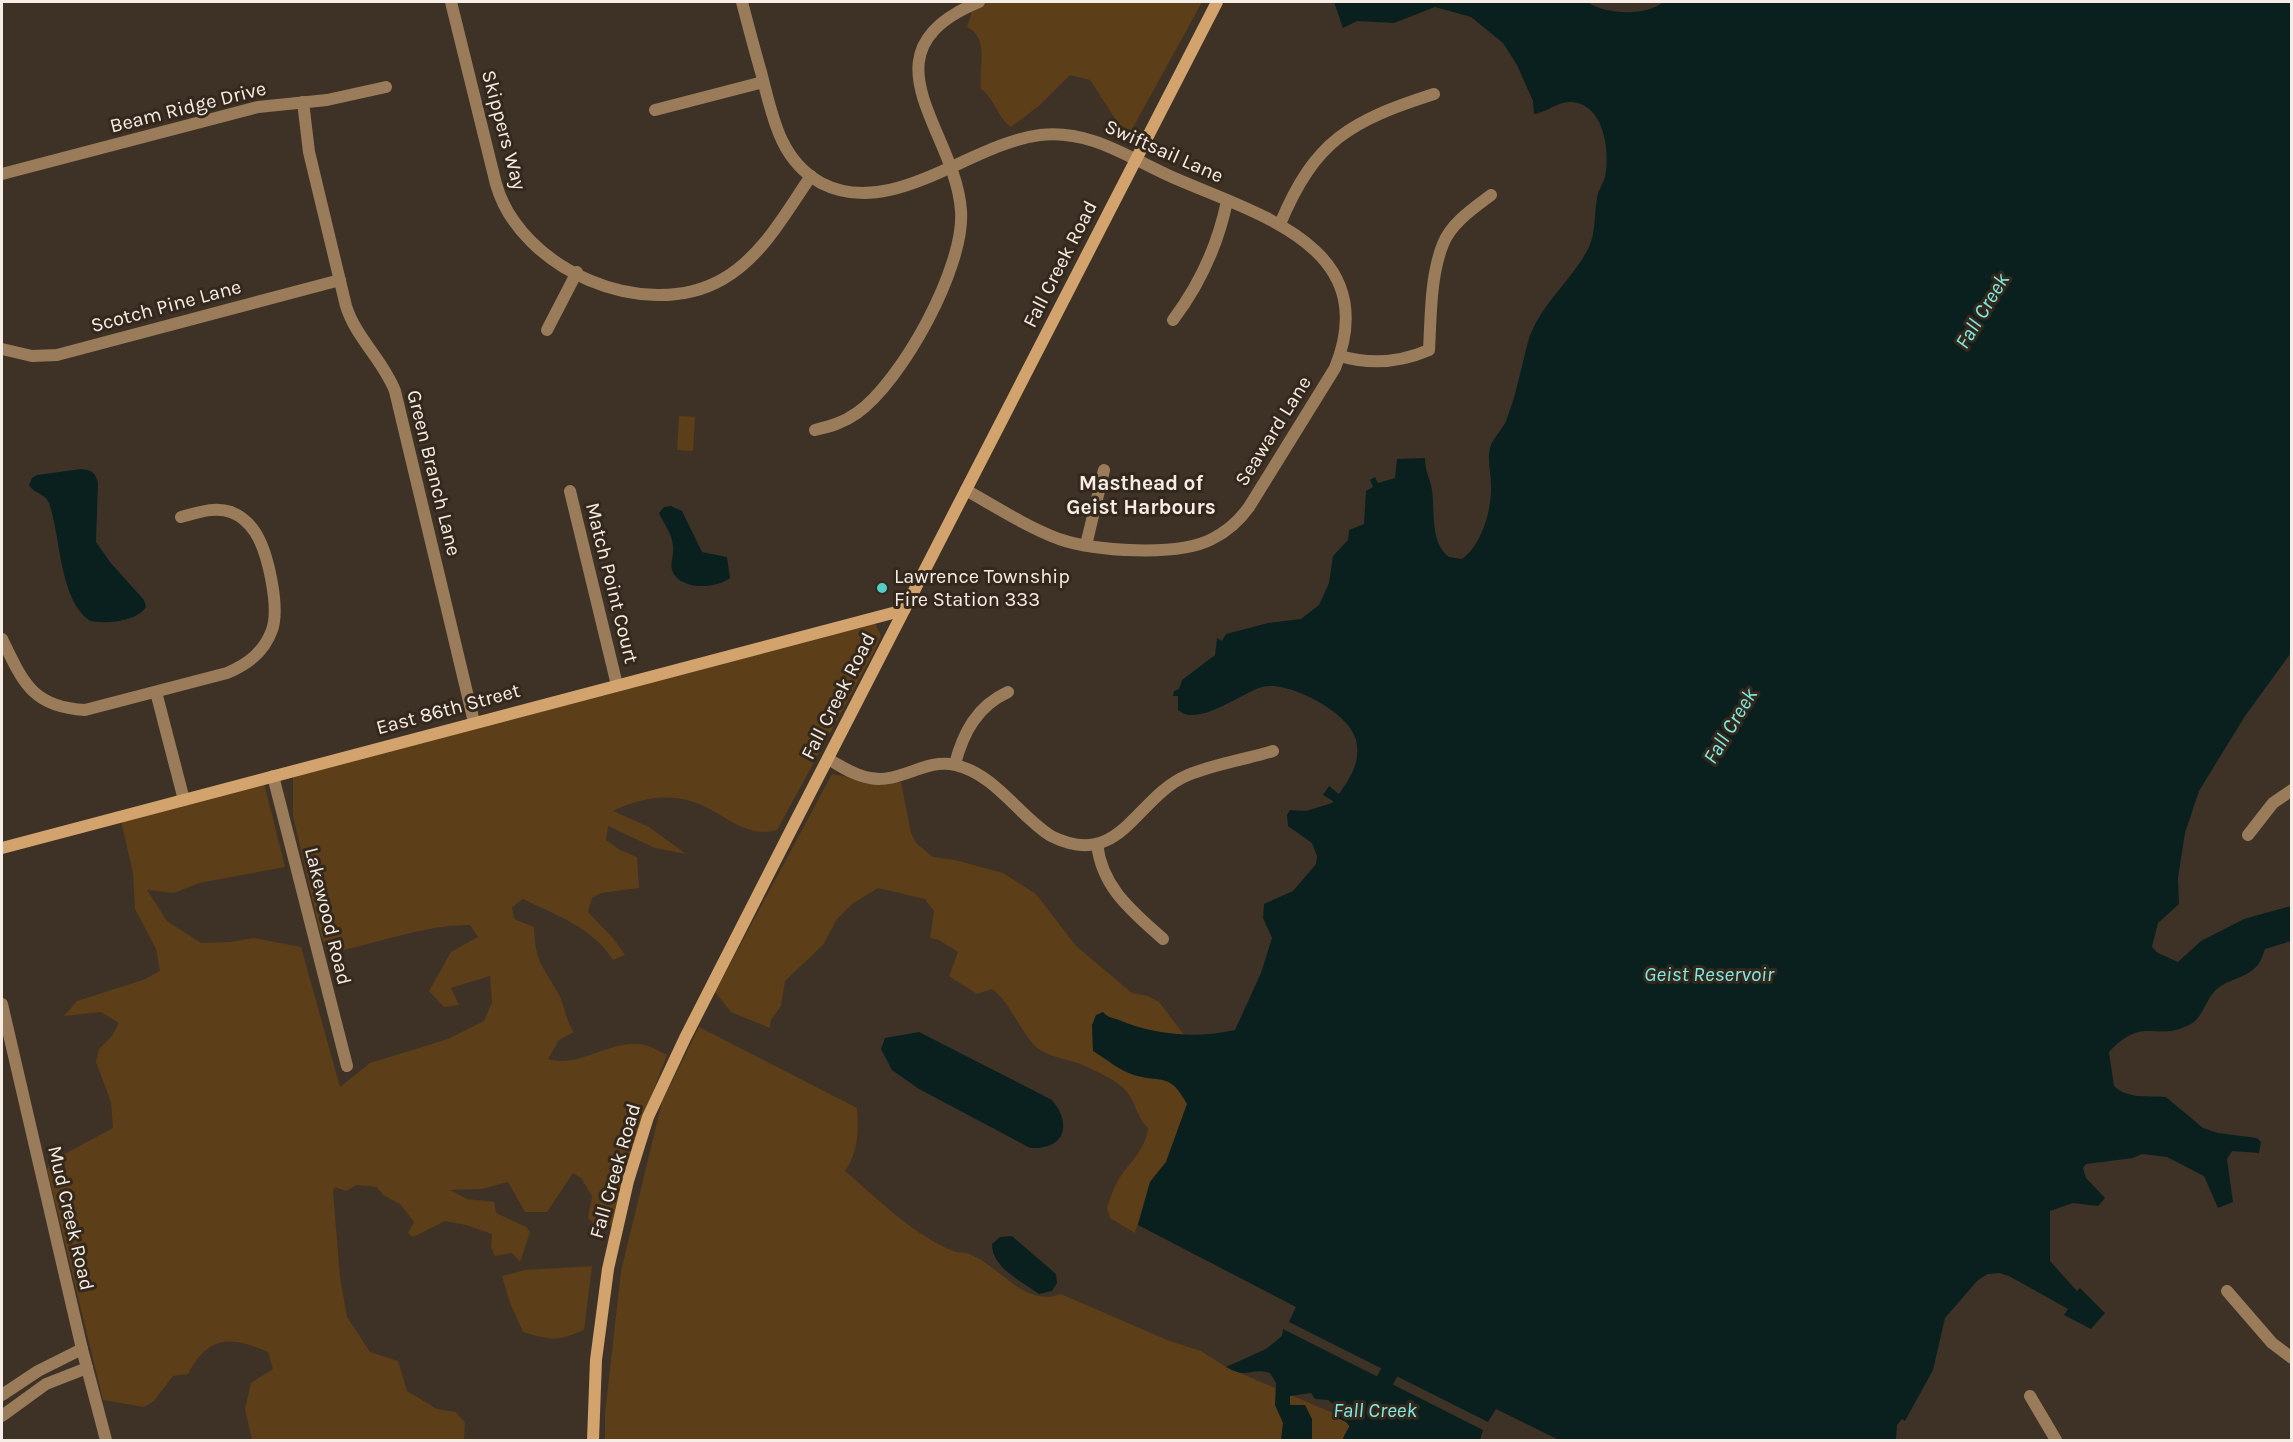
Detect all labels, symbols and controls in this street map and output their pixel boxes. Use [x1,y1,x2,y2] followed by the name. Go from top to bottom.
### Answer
[477,68,531,192] street label: Skippers Way
[107,76,269,138] street label: Beam Ridge Drive
[1101,115,1227,187] street label: Swiftsail Lane
[1018,197,1102,331] street label: Fall Creek Road
[1950,269,2014,353] water label: Fall Creek
[88,275,244,337] street label: Scotch Pine Lane
[1230,372,1316,490] street label: Seaward Lane
[402,388,466,558] street label: Green Branch Lane
[1066,471,1216,519] district label: Masthead of Geist Harbours
[581,500,643,666] street label: Match Point Court
[894,565,1070,611] place label: Lawrence Township Fire Station 333
[875,581,889,595] marker: Lawrence Township Fire Station 333
[796,629,880,763] street label: Fall Creek Road
[374,679,523,739] street label: East 86th Street
[1698,684,1762,768] water label: Fall Creek
[300,845,356,987] street label: Lakewood Road
[1644,962,1775,986] water label: Geist Reservoir
[585,1101,645,1241] street label: Fall Creek Road
[43,1143,99,1293] street label: Mud Creek Road
[1333,1398,1417,1422] water label: Fall Creek

